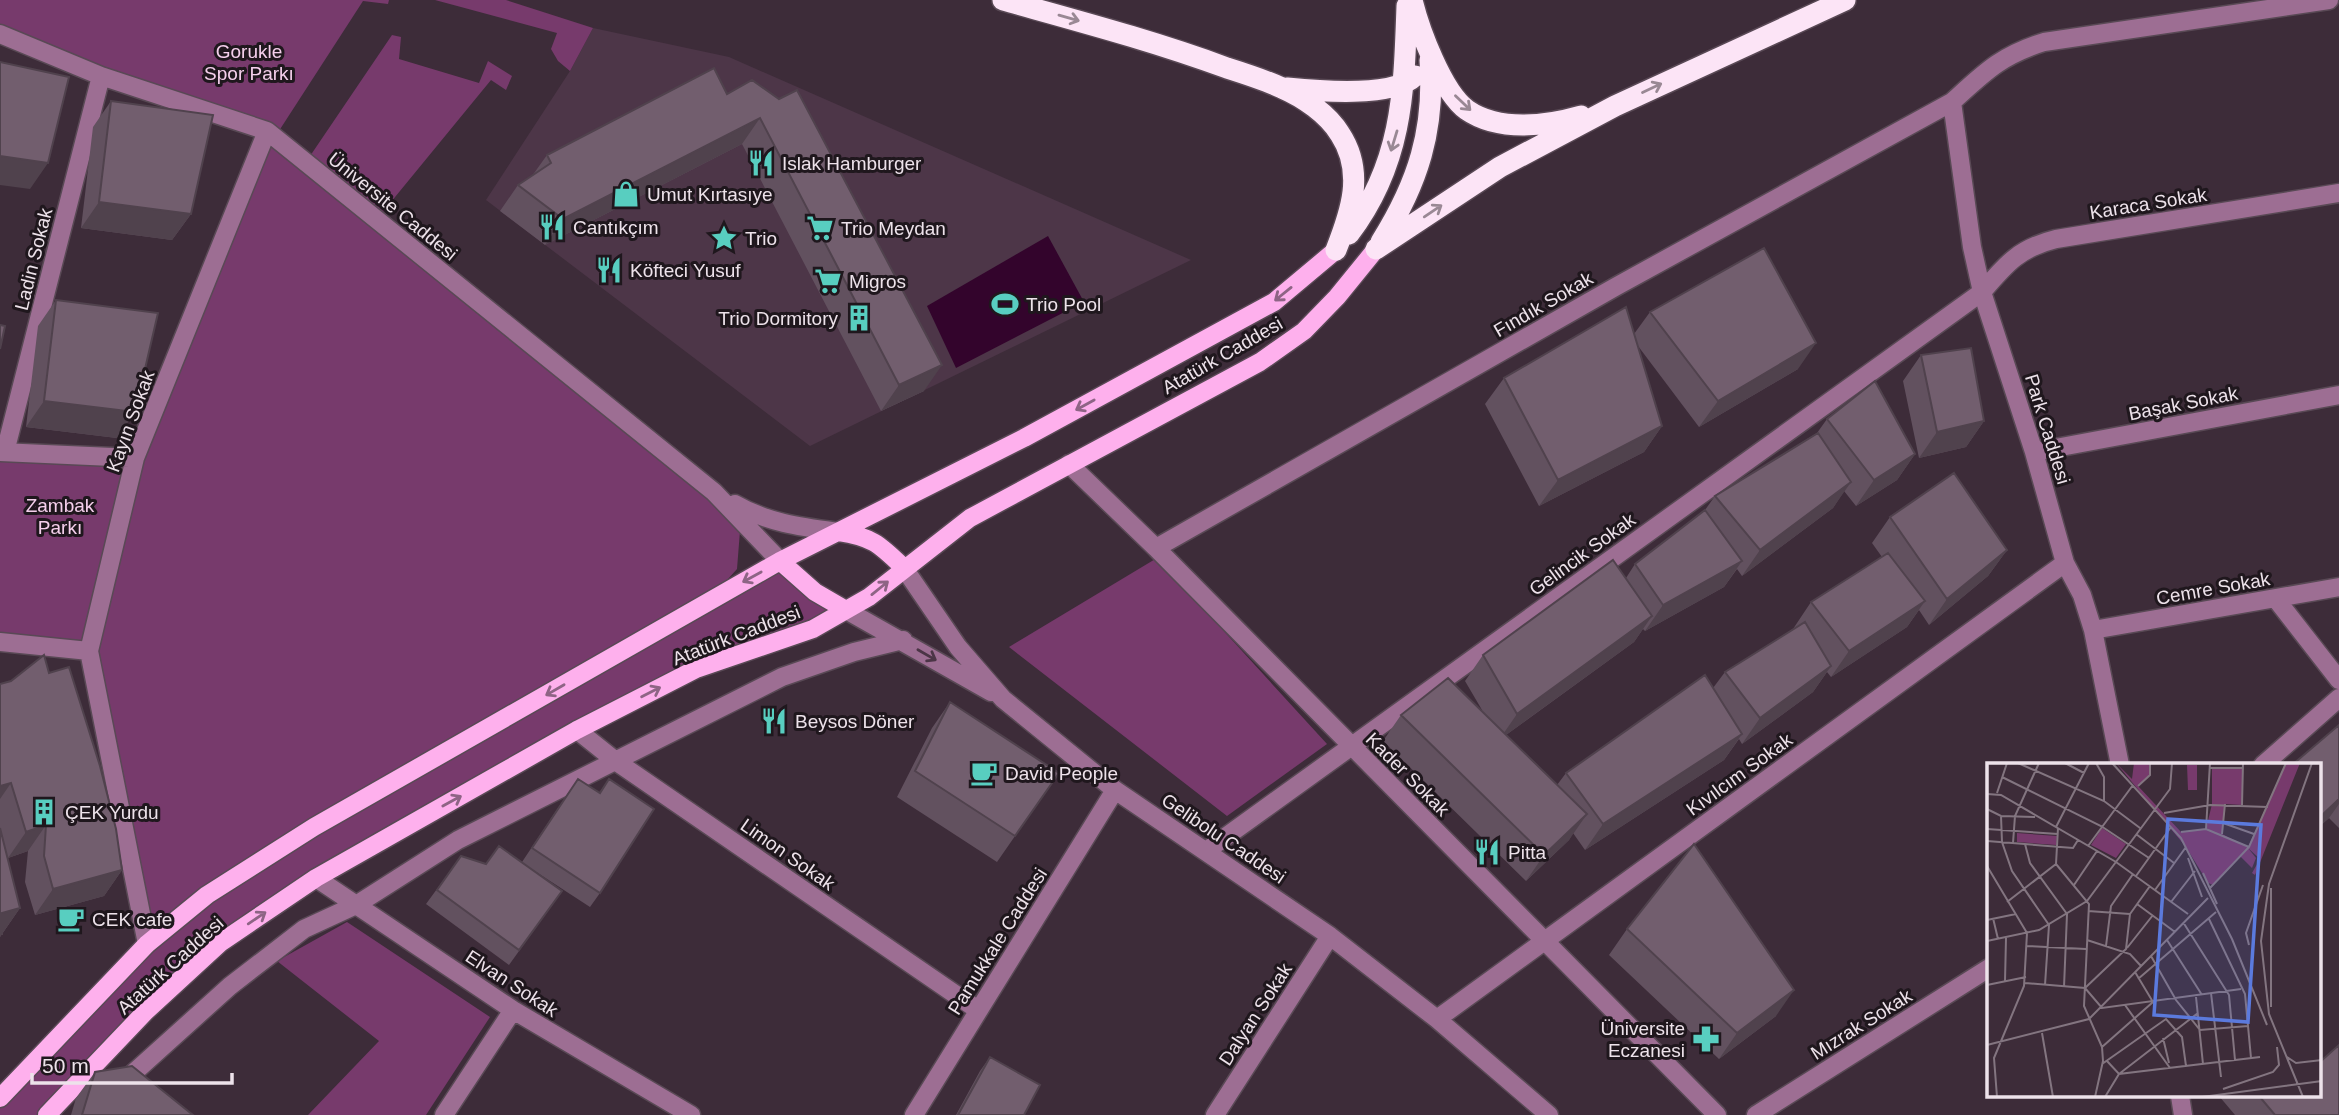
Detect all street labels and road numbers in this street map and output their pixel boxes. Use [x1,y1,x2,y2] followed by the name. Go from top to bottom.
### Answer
[324,148,461,265] street label: Üniversite Caddesi
[2088,184,2209,223] street label: Karaca Sokak
[11,205,56,312] street label: Ladin Sokak
[1490,267,1597,341] street label: Fındık Sokak
[1158,313,1286,398] street label: Atatürk Caddesi
[102,367,159,475] street label: Kayın Sokak
[2021,372,2074,487] street label: Park Caddesi
[2127,383,2240,424] street label: Başak Sokak
[1525,509,1640,600] street label: Gelincik Sokak
[2155,568,2272,609] street label: Cemre Sokak
[669,601,803,669] street label: Atatürk Caddesi
[1362,728,1454,821] street label: Kader Sokak
[1682,729,1797,820] street label: Kıvılcım Sokak
[1158,789,1290,888] street label: Gelibolu Caddesi
[737,814,839,895] street label: Limon Sokak
[944,864,1051,1018] street label: Pamukkale Caddesi
[113,912,228,1018] street label: Atatürk Caddesi
[462,946,562,1021] street label: Elvan Sokak
[1215,959,1296,1069] street label: Dalyan Sokak
[1807,985,1916,1064] street label: Mızrak Sokak

